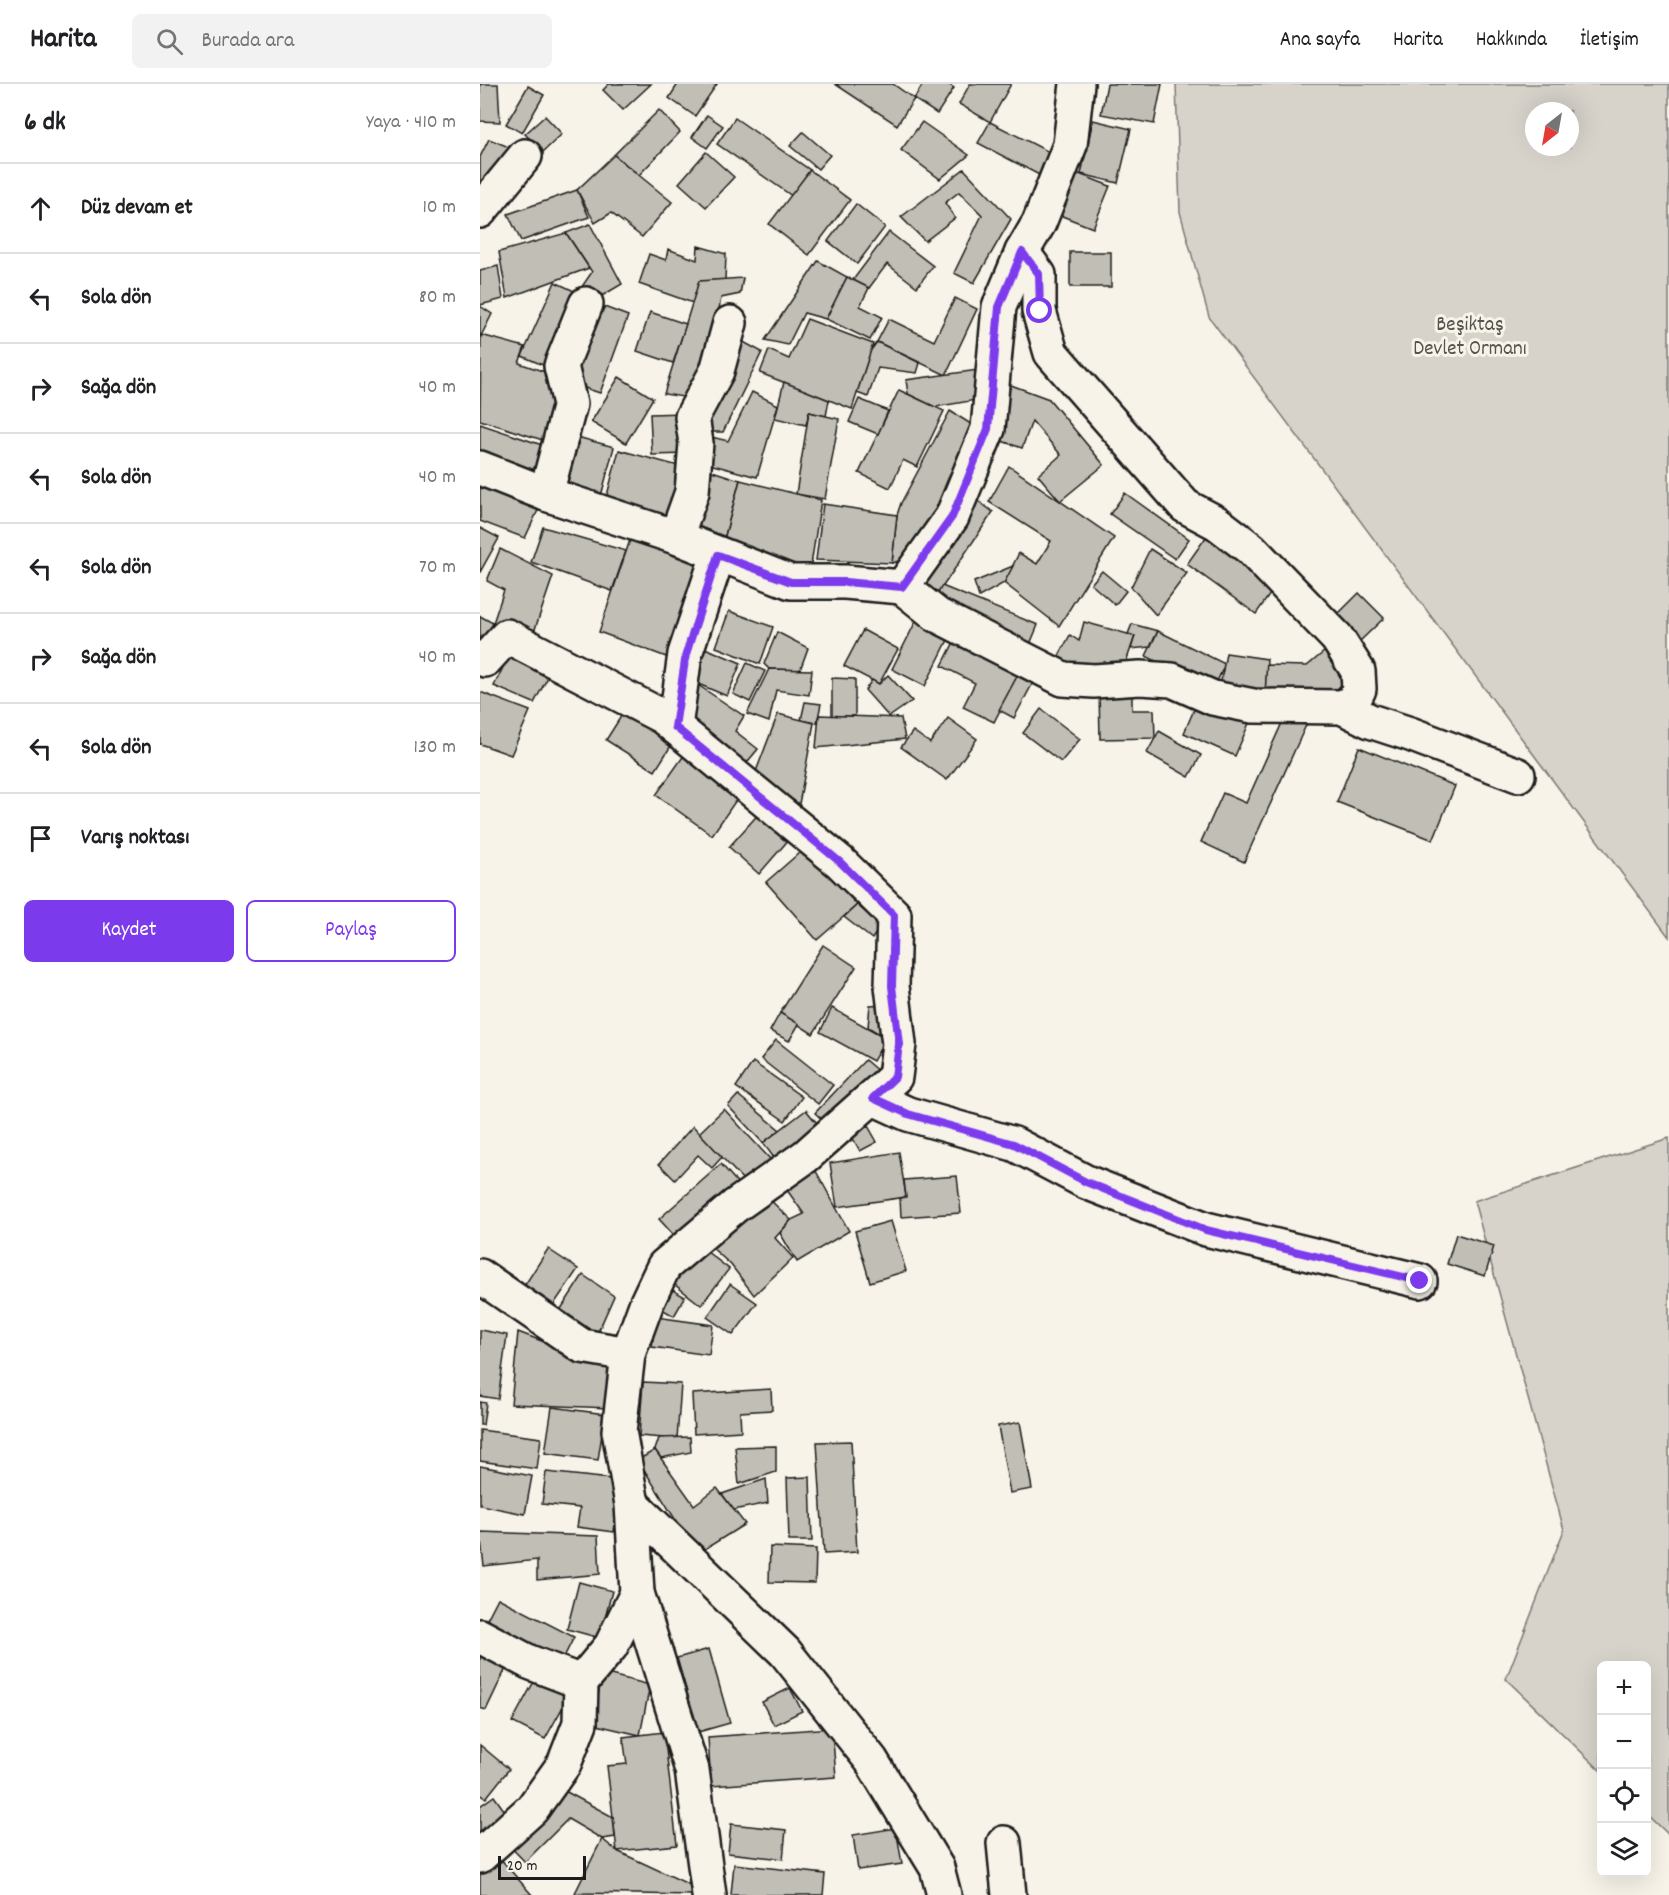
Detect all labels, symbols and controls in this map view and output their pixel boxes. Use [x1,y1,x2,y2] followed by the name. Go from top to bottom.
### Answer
[132,14,552,68] search box
[30,21,96,61] text: Harita
[153,25,186,58] icon: search
[201,26,294,57] text: Burada ara
[1280,26,1360,56] text: Ana sayfa
[1393,26,1443,56] text: Harita
[1476,26,1547,56] text: Hakkında
[1580,26,1639,56] text: İletişim
[1525,102,1579,156] north arrow
[24,105,66,142] text: 6 dk
[366,109,456,137] text: Yaya · 410 m
[24,192,57,225] icon: ahead
[81,193,193,224] text: Düz devam et
[422,194,456,222] text: 10 m
[24,282,57,315] icon: left
[81,283,151,314] text: Sola dön
[419,284,456,312] text: 80 m
[1026,297,1052,323] route start
[1413,311,1527,365] park label: Beşiktaş Devlet Ormanı
[24,372,57,405] icon: right
[81,373,156,404] text: Sağa dön
[418,374,456,402] text: 40 m
[24,462,57,495] icon: left
[81,463,151,494] text: Sola dön
[418,464,456,492] text: 40 m
[24,552,57,585] icon: left
[81,553,151,584] text: Sola dön
[419,554,456,582] text: 70 m
[24,642,57,675] icon: right
[81,643,156,674] text: Sağa dön
[418,644,456,672] text: 40 m
[24,732,57,765] icon: left
[81,733,151,764] text: Sola dön
[414,734,456,762] text: 130 m
[24,822,57,855] icon: arrive
[81,823,189,854] text: Varış noktası
[24,900,234,962] button: Kaydet
[246,900,456,962] button: Paylaş
[1406,1267,1432,1293] route end
[1597,1661,1651,1877] map controls
[1597,1661,1651,1715] button: +
[1597,1715,1651,1769] button: −
[1597,1769,1651,1823] button: locate
[1597,1823,1651,1877] button: layers
[498,1853,586,1880] scale bar
[507,1855,537,1878] text: 20 m

